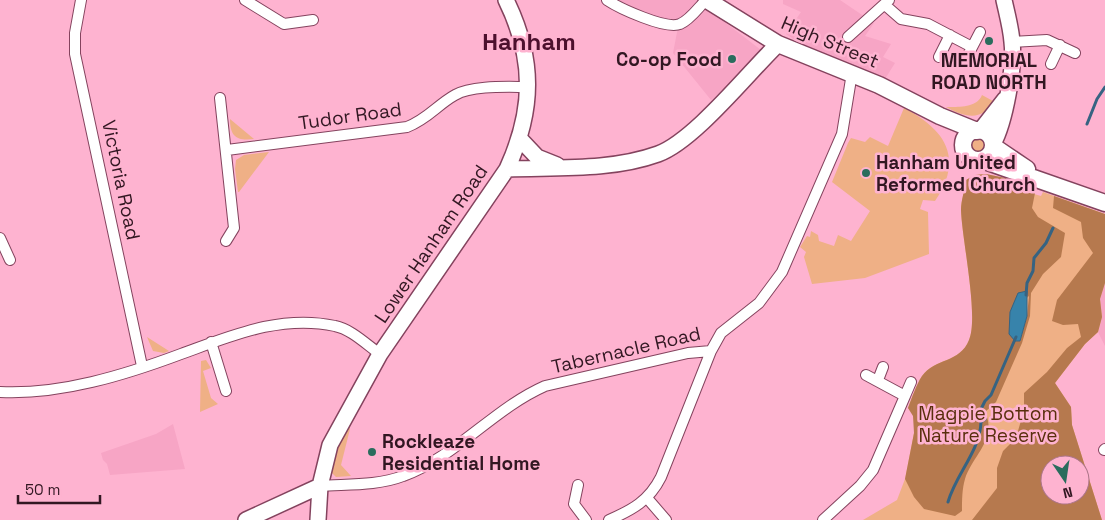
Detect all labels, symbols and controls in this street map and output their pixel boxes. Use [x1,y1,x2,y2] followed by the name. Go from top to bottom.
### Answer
[777,10,883,74] street label: High Street
[482,26,576,57] district label: Hanham
[983,35,995,47] marker: MEMORIAL ROAD NORTH
[616,47,722,72] place label: Co-op Food
[931,48,1047,95] place label: MEMORIAL ROAD NORTH
[726,53,738,65] marker: Co-op Food
[297,96,403,136] street label: Tudor Road
[96,118,146,242] street label: Victoria Road
[876,150,1035,197] place label: Hanham United Reformed Church
[369,160,493,328] street label: Lower Hanham Road
[860,167,872,179] marker: Hanham United Reformed Church
[549,321,703,379] street label: Tabernacle Road
[918,401,1058,448] park label: Magpie Bottom Nature Reserve
[382,429,540,476] place label: Rockleaze Residential Home
[366,446,378,458] marker: Rockleaze Residential Home
[1040,455,1090,505] north arrow
[18,472,100,504] scale bar
[25,480,60,499] text: 50 m
[1061,483,1075,502] text: N

